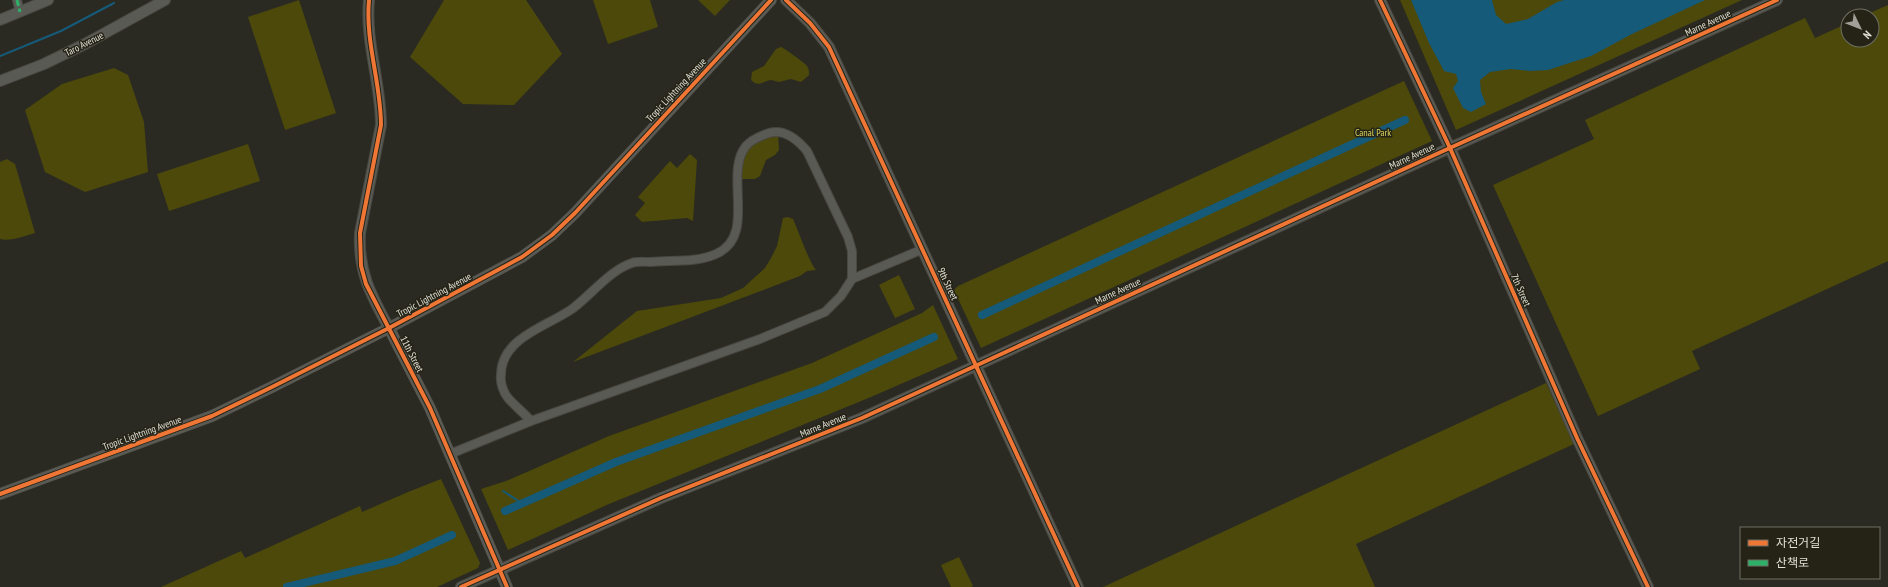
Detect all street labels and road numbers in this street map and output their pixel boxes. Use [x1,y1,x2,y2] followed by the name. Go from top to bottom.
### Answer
[1683,7,1733,39] street label: Marne Avenue
[62,29,106,59] street label: Taro Avenue
[643,55,709,125] street label: Tropic Lightning Avenue
[1387,140,1437,172] street label: Marne Avenue
[935,266,961,303] street label: 9th Street
[394,270,474,320] street label: Tropic Lightning Avenue
[1508,272,1534,309] street label: 7th Street
[1093,275,1143,307] street label: Marne Avenue
[397,334,427,375] street label: 11th Street
[798,410,848,440] street label: Marne Avenue
[101,413,183,453] street label: Tropic Lightning Avenue

